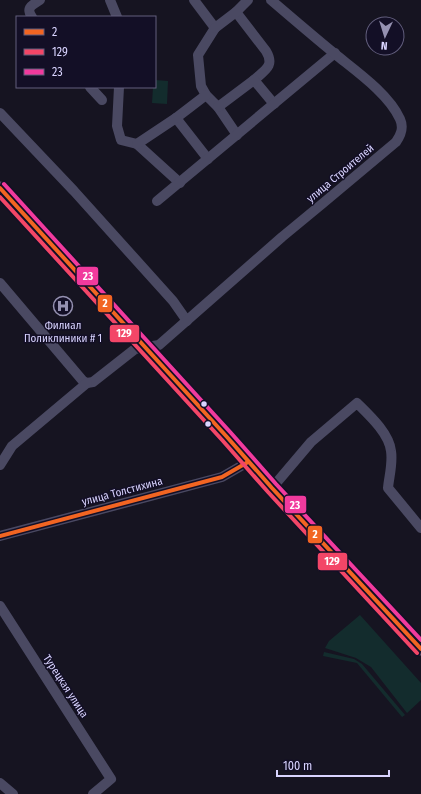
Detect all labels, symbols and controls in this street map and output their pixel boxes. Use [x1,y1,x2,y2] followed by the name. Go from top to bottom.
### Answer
[16,16,156,88] legend
[365,16,405,56] north arrow
[52,25,57,39] text: 2
[381,39,388,52] text: N
[52,45,68,59] text: 129
[52,65,63,79] text: 23
[304,141,377,205] street label: улица Строителей
[76,266,99,286] line badge: 23
[82,270,93,283] text: 23
[97,294,113,313] line badge: 2
[52,295,74,317] hospital icon: Филиал Поликлиники # 1
[101,297,108,310] text: 2
[24,319,102,345] place label: Филиал Поликлиники # 1
[109,324,140,343] line badge: 129
[116,327,132,340] text: 129
[199,399,209,409] unlabelled marker
[203,419,213,429] unlabelled marker
[80,474,164,509] street label: улица Толстихина
[284,495,307,514] line badge: 23
[289,499,300,512] text: 23
[307,525,323,544] line badge: 2
[311,528,318,541] text: 2
[317,552,348,571] line badge: 129
[324,555,340,568] text: 129
[40,652,91,720] street label: Турецкая улица
[277,752,389,778] scale bar
[283,759,312,773] text: 100 m

